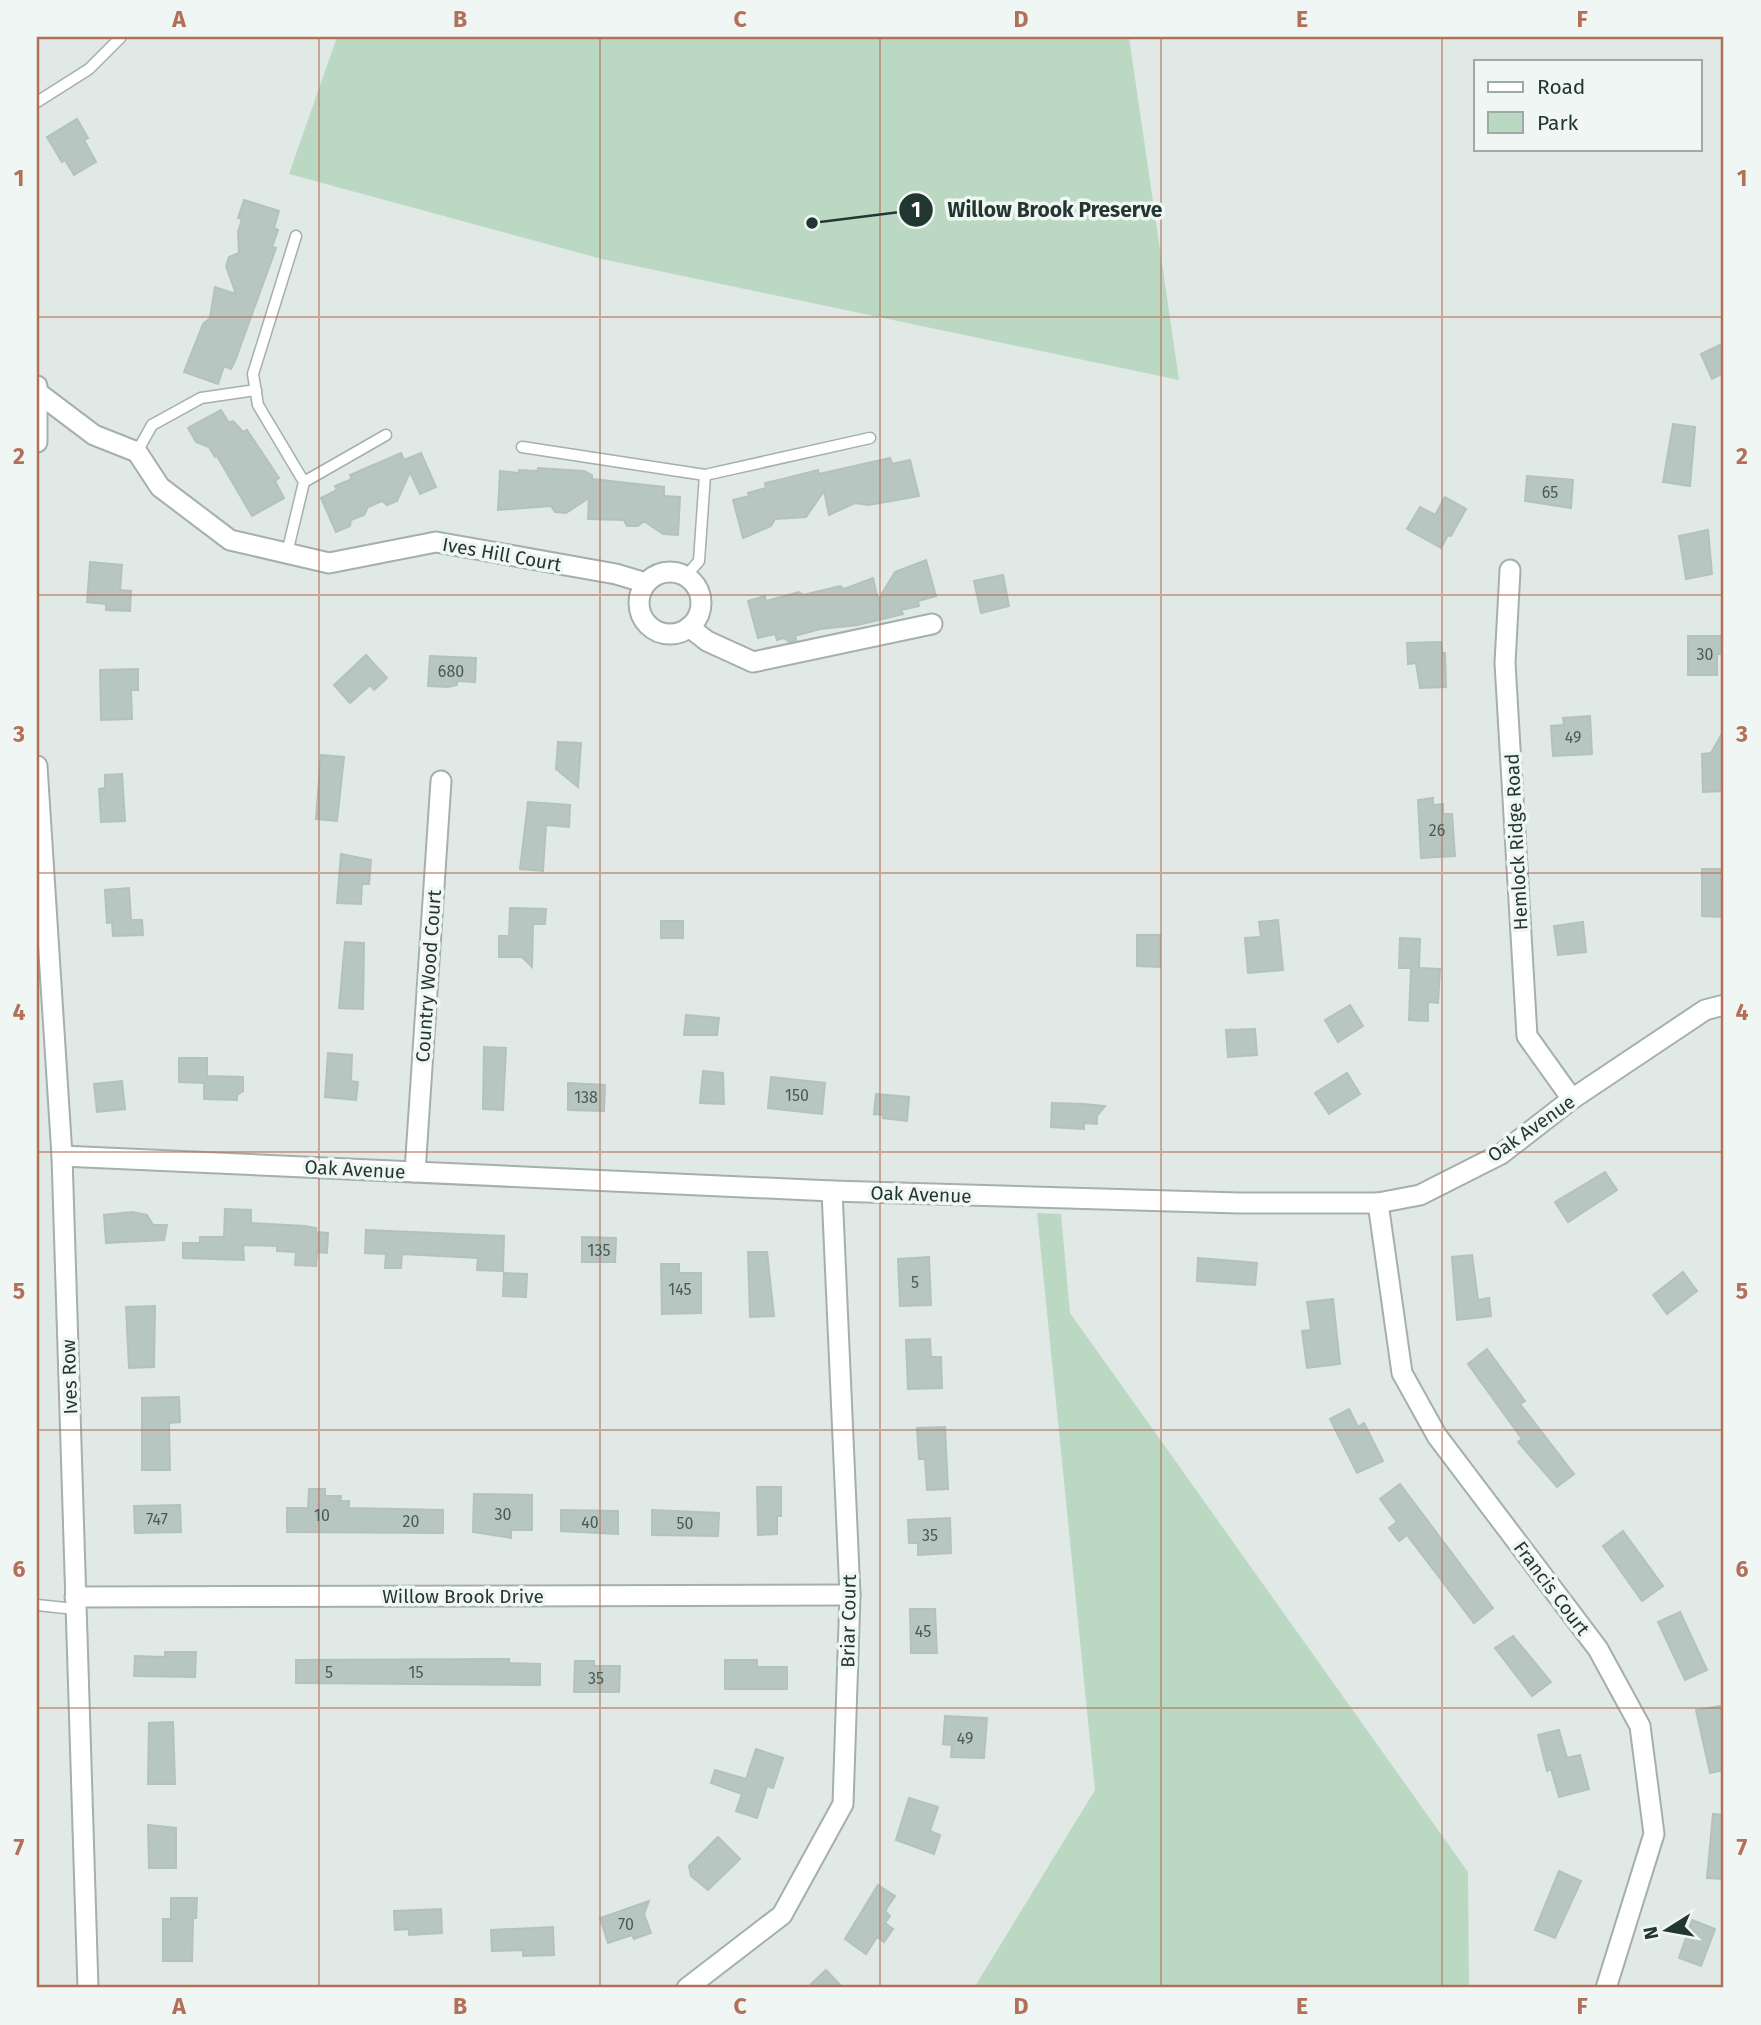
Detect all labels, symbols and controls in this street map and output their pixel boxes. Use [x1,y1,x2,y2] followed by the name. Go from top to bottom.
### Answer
[171,5,186,33] text: A
[453,5,467,33] text: B
[733,5,747,33] text: C
[1014,5,1029,33] text: D
[1296,5,1308,33] text: E
[1576,5,1588,33] text: F
[1474,60,1702,150] legend
[1537,74,1585,100] text: Road
[1537,110,1579,136] text: Park
[14,164,24,192] text: 1
[1737,164,1747,192] text: 1
[899,189,1177,231] callout: Willow Brook Preserve
[911,197,921,223] text: 1
[948,197,1163,223] text: Willow Brook Preserve
[13,442,25,470] text: 2
[1736,442,1748,470] text: 2
[1542,483,1558,502] house number: 65
[441,533,563,576] street label: Ives Hill Court
[1697,645,1714,664] house number: 30
[438,662,464,681] house number: 680
[12,720,25,748] text: 3
[1735,720,1748,748] text: 3
[1565,728,1581,747] house number: 49
[1500,753,1533,931] street label: Hemlock Ridge Road
[1429,821,1445,840] house number: 26
[411,889,446,1063] street label: Country Wood Court
[13,998,26,1026] text: 4
[1736,998,1749,1026] text: 4
[785,1086,809,1105] house number: 150
[574,1088,598,1107] house number: 138
[1483,1090,1579,1167] street label: Oak Avenue
[304,1155,406,1184] street label: Oak Avenue
[870,1181,972,1208] street label: Oak Avenue
[588,1241,610,1260] house number: 135
[911,1273,919,1292] house number: 5
[13,1277,25,1305] text: 5
[1736,1277,1748,1305] text: 5
[668,1280,692,1299] house number: 145
[57,1339,82,1415] street label: Ives Row
[495,1505,512,1524] house number: 30
[314,1506,330,1525] house number: 10
[146,1510,168,1529] house number: 747
[403,1512,419,1531] house number: 20
[581,1513,599,1532] house number: 40
[677,1514,694,1533] house number: 50
[922,1526,938,1545] house number: 35
[1509,1537,1594,1640] street label: Francis Court
[13,1555,26,1583] text: 6
[1736,1555,1749,1583] text: 6
[836,1574,861,1668] street label: Briar Court
[382,1585,544,1608] street label: Willow Brook Drive
[915,1622,931,1641] house number: 45
[325,1663,333,1682] house number: 5
[409,1663,423,1682] house number: 15
[588,1669,604,1688] house number: 35
[957,1729,973,1748] house number: 49
[14,1833,25,1861] text: 7
[1737,1833,1748,1861] text: 7
[1632,1896,1702,1966] north arrow
[618,1915,634,1934] house number: 70
[1638,1925,1663,1942] text: N
[171,1992,186,2020] text: A
[453,1992,467,2020] text: B
[733,1992,747,2020] text: C
[1014,1992,1029,2020] text: D
[1296,1992,1308,2020] text: E
[1576,1992,1588,2020] text: F

